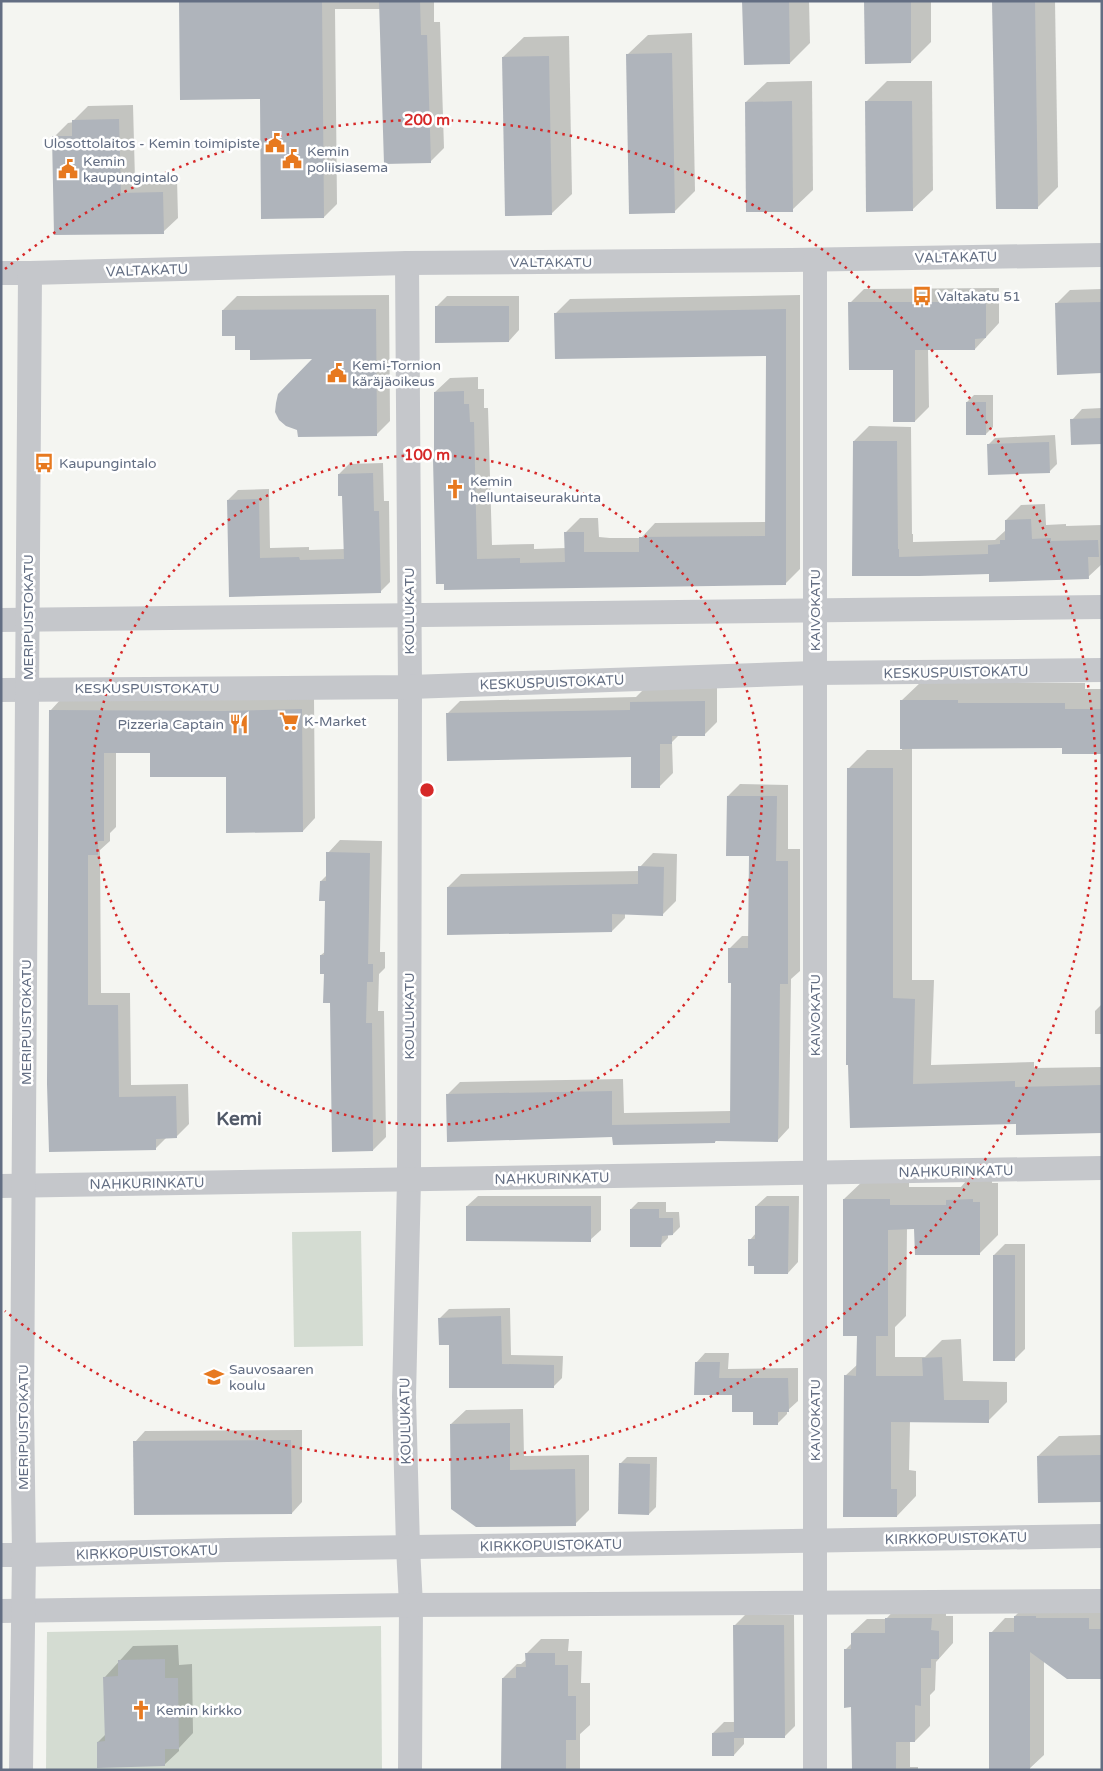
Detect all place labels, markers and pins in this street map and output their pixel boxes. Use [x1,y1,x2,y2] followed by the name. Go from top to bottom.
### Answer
[264,132,286,154] public building icon: Ulosottolaitos - Kemin toimipiste
[43,135,260,152] place label: Ulosottolaitos - Kemin toimipiste
[307,143,388,176] place label: Kemin poliisiasema
[281,148,303,170] public building icon: Kemin poliisiasema
[83,153,179,186] place label: Kemin kaupungintalo
[57,158,79,180] public building icon: Kemin kaupungintalo
[911,285,933,307] bus stop icon: Valtakatu 51
[937,288,1021,305] place label: Valtakatu 51
[352,357,441,390] place label: Kemi-Tornion käräjäoikeus
[326,362,348,384] public building icon: Kemi-Tornion käräjäoikeus
[33,452,55,474] bus stop icon: Kaupungintalo
[59,455,157,472] place label: Kaupungintalo
[470,473,601,506] place label: Kemin helluntaiseurakunta
[444,478,466,500] church icon: Kemin helluntaiseurakunta
[278,710,300,732] supermarket icon: K-Market
[228,713,250,735] restaurant icon: Pizzeria Captain
[304,713,367,730] place label: K-Market
[117,716,224,733] place label: Pizzeria Captain
[418,781,436,799] centre of rings
[229,1361,314,1394] place label: Sauvosaaren koulu
[203,1366,225,1388] school or university icon: Sauvosaaren koulu
[130,1699,152,1721] church icon: Kemin kirkko
[156,1702,242,1719] place label: Kemin kirkko

